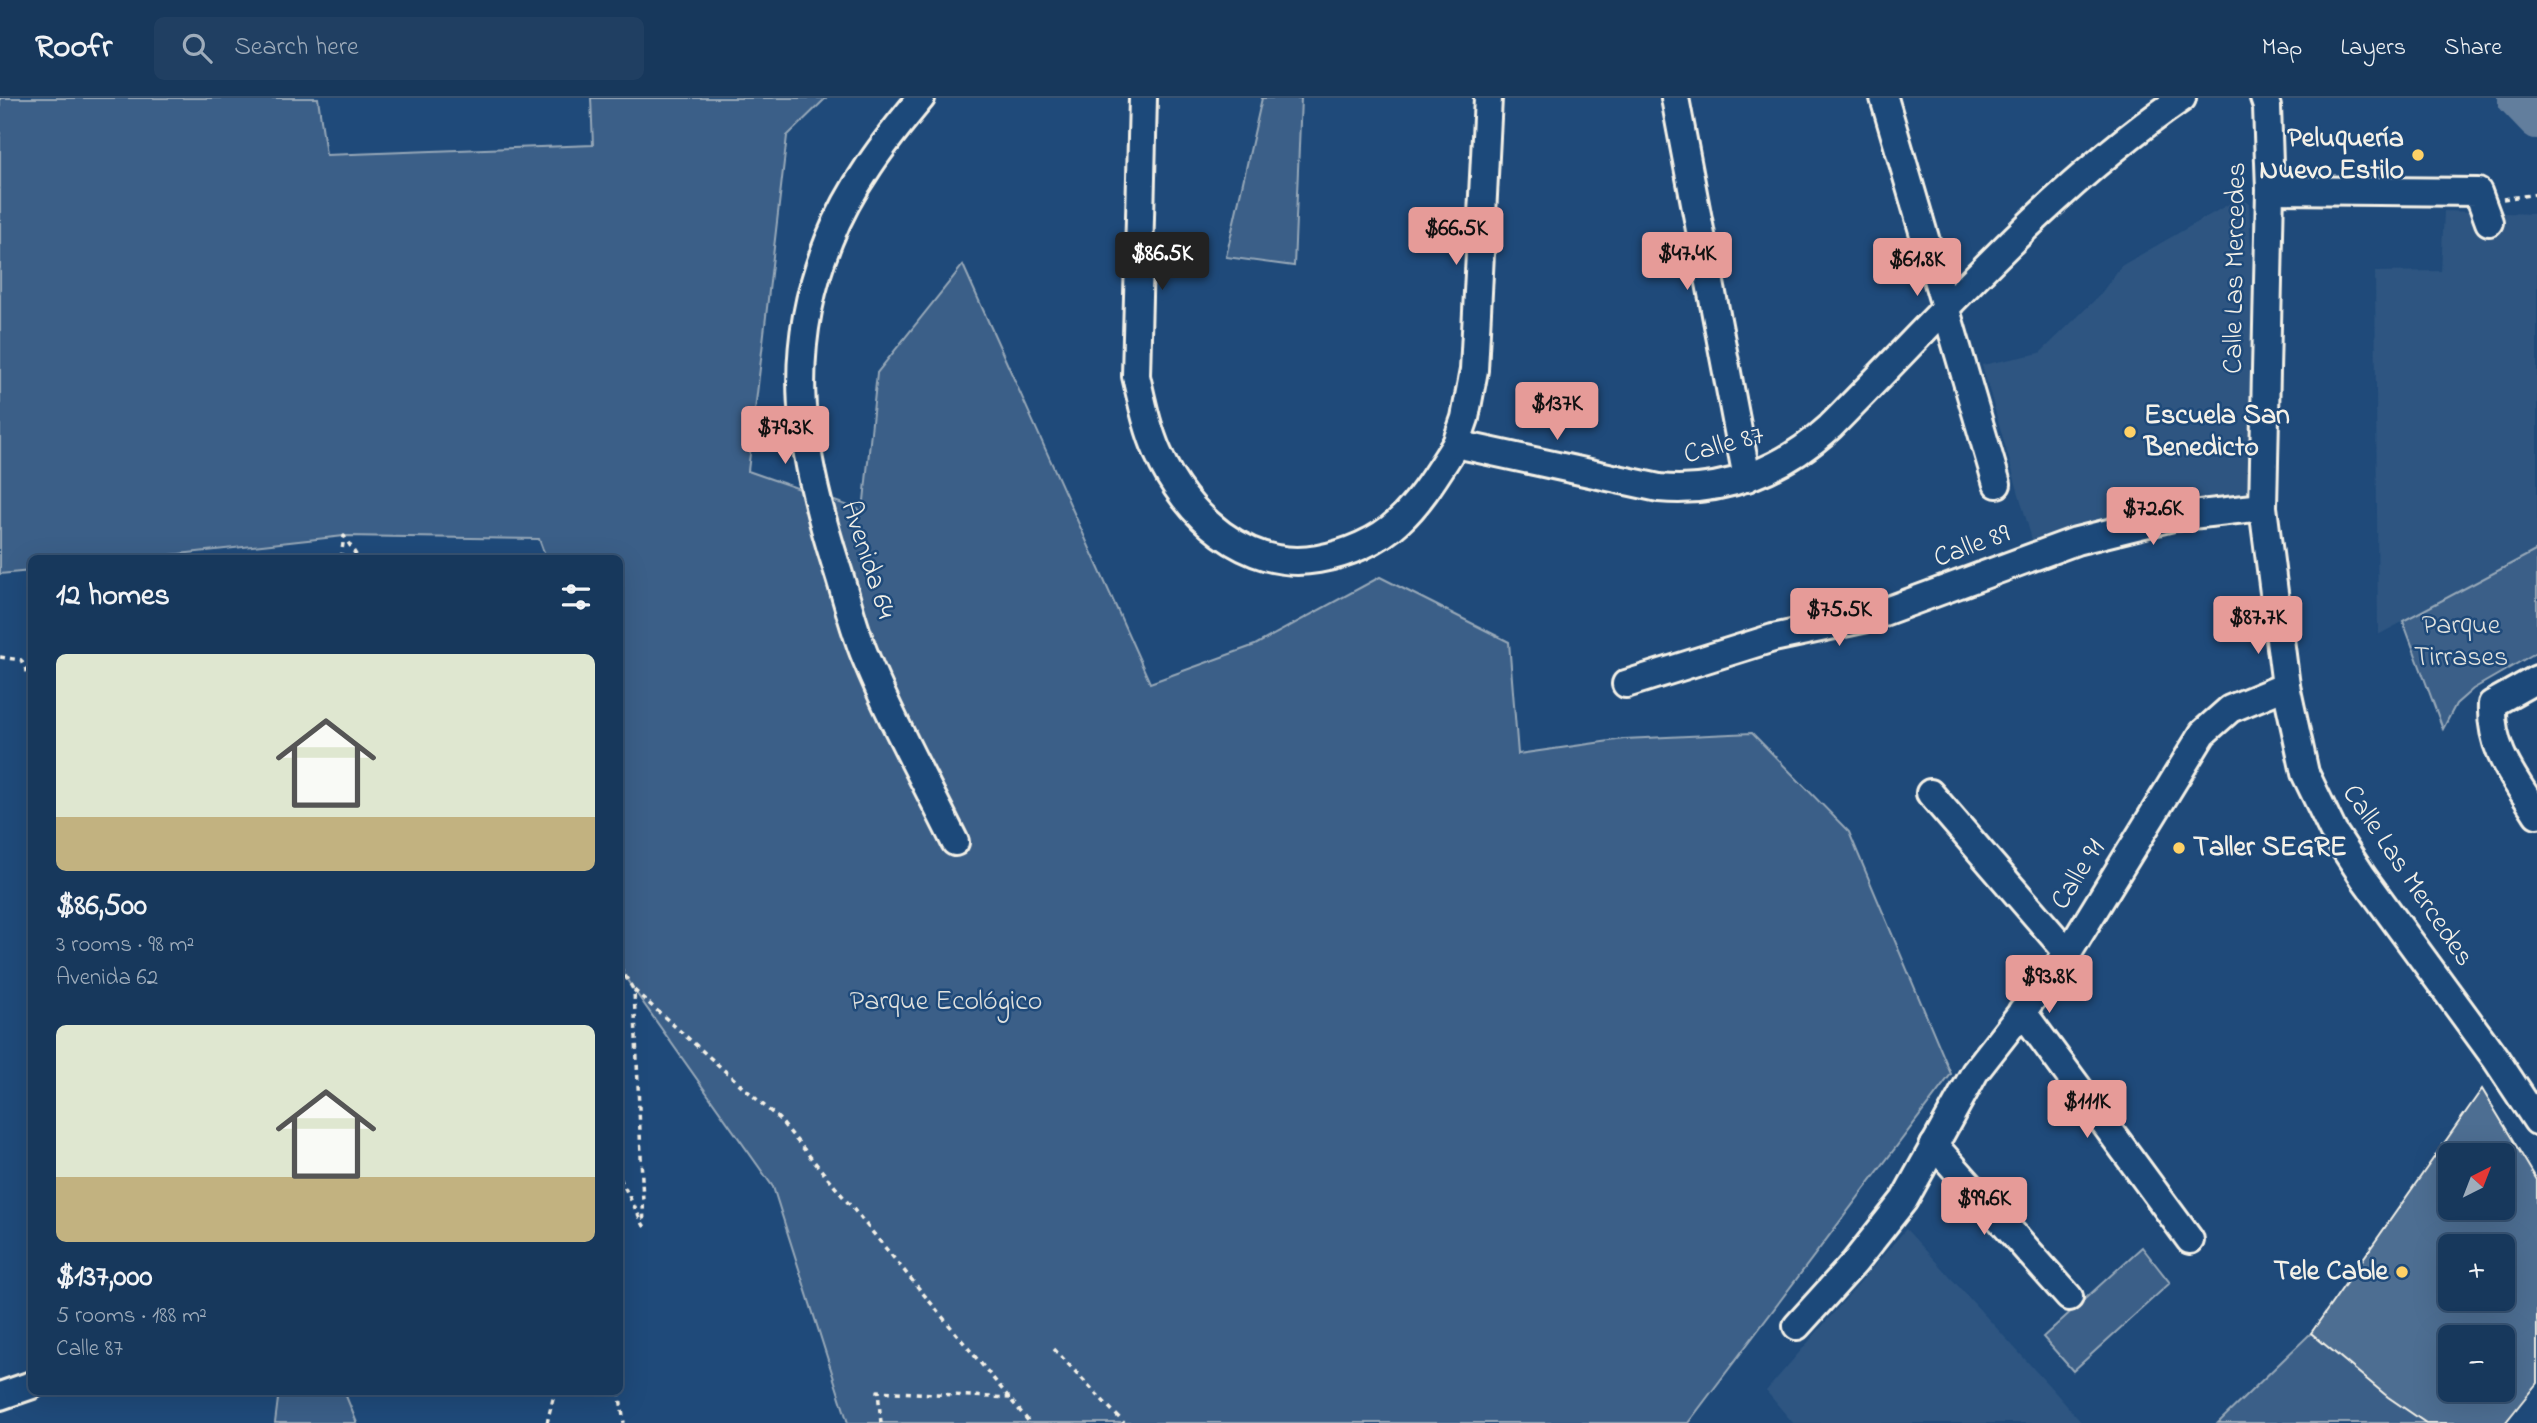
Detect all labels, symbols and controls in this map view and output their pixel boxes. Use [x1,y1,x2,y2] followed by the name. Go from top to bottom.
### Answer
[154,17,644,80] search box
[35,24,112,72] text: Roofr
[178,29,216,67] icon: search
[234,29,359,67] text: Search here
[2262,31,2302,66] text: Map
[2340,31,2406,66] text: Layers
[2444,31,2502,66] text: Share
[2259,119,2404,192] place label: Peluquería Nuevo Estilo
[2410,147,2426,163] marker: Peluquería Nuevo Estilo
[2214,162,2258,374] street label: Calle Las Mercedes
[1399,208,1513,267] pin: $66.5K
[1424,213,1488,246] text: $66.5K
[1105,232,1219,292] pin: $86.5K
[1630,232,1744,292] pin: $47.4K
[1131,238,1193,271] text: $86.5K
[1658,238,1716,271] text: $47.4K
[1860,238,1974,298] pin: $61.8K
[1889,244,1945,277] text: $61.8K
[1508,382,1606,442] pin: $137K
[1531,388,1583,421] text: $137K
[2142,396,2290,469] place label: Escuela San Benedicto
[728,406,842,466] pin: $79.3K
[757,412,813,445] text: $79.3K
[1679,416,1769,476] street label: Calle 87
[2122,424,2138,440] marker: Escuela San Benedicto
[2096,488,2210,547] pin: $72.6K
[2123,493,2183,526] text: $72.6K
[829,496,905,625] street label: Avenida 64
[1928,514,2016,580] street label: Calle 89
[56,575,170,619] text: 12 homes
[557,578,595,616] icon: filters
[1782,588,1896,648] pin: $75.5K
[1806,594,1872,627] text: $75.5K
[2201,596,2315,656] pin: $87.7K
[2229,602,2287,635] text: $87.7K
[2414,606,2508,679] park label: Parque Tirrases
[263,700,389,826] icon: home
[2331,777,2483,975] street label: Calle Las Mercedes
[2193,828,2347,869] place label: Taller SEGRE
[2041,832,2117,918] street label: Calle 91
[2171,840,2187,856] marker: Taller SEGRE
[56,885,147,929] text: $86,500
[56,929,194,962] text: 3 rooms · 98 m²
[1992,956,2106,1015] pin: $93.8K
[2022,961,2076,994] text: $93.8K
[56,962,158,995] text: Avenida 62
[850,982,1042,1023] park label: Parque Ecológico
[263,1071,389,1197] icon: home
[2038,1080,2136,1140] pin: $111K
[2063,1086,2111,1119] text: $111K
[2438,1143,2515,1220] north arrow
[2438,1143,2515,1402] map controls
[1927,1178,2041,1237] pin: $99.6K
[1957,1183,2011,1216] text: $99.6K
[2438,1234,2515,1311] button: +
[2273,1252,2389,1293] place label: Tele Cable
[56,1256,152,1300] text: $137,000
[2394,1264,2410,1280] marker: Tele Cable
[56,1300,207,1333] text: 5 rooms · 188 m²
[2438,1325,2515,1402] button: −
[56,1333,123,1366] text: Calle 87

